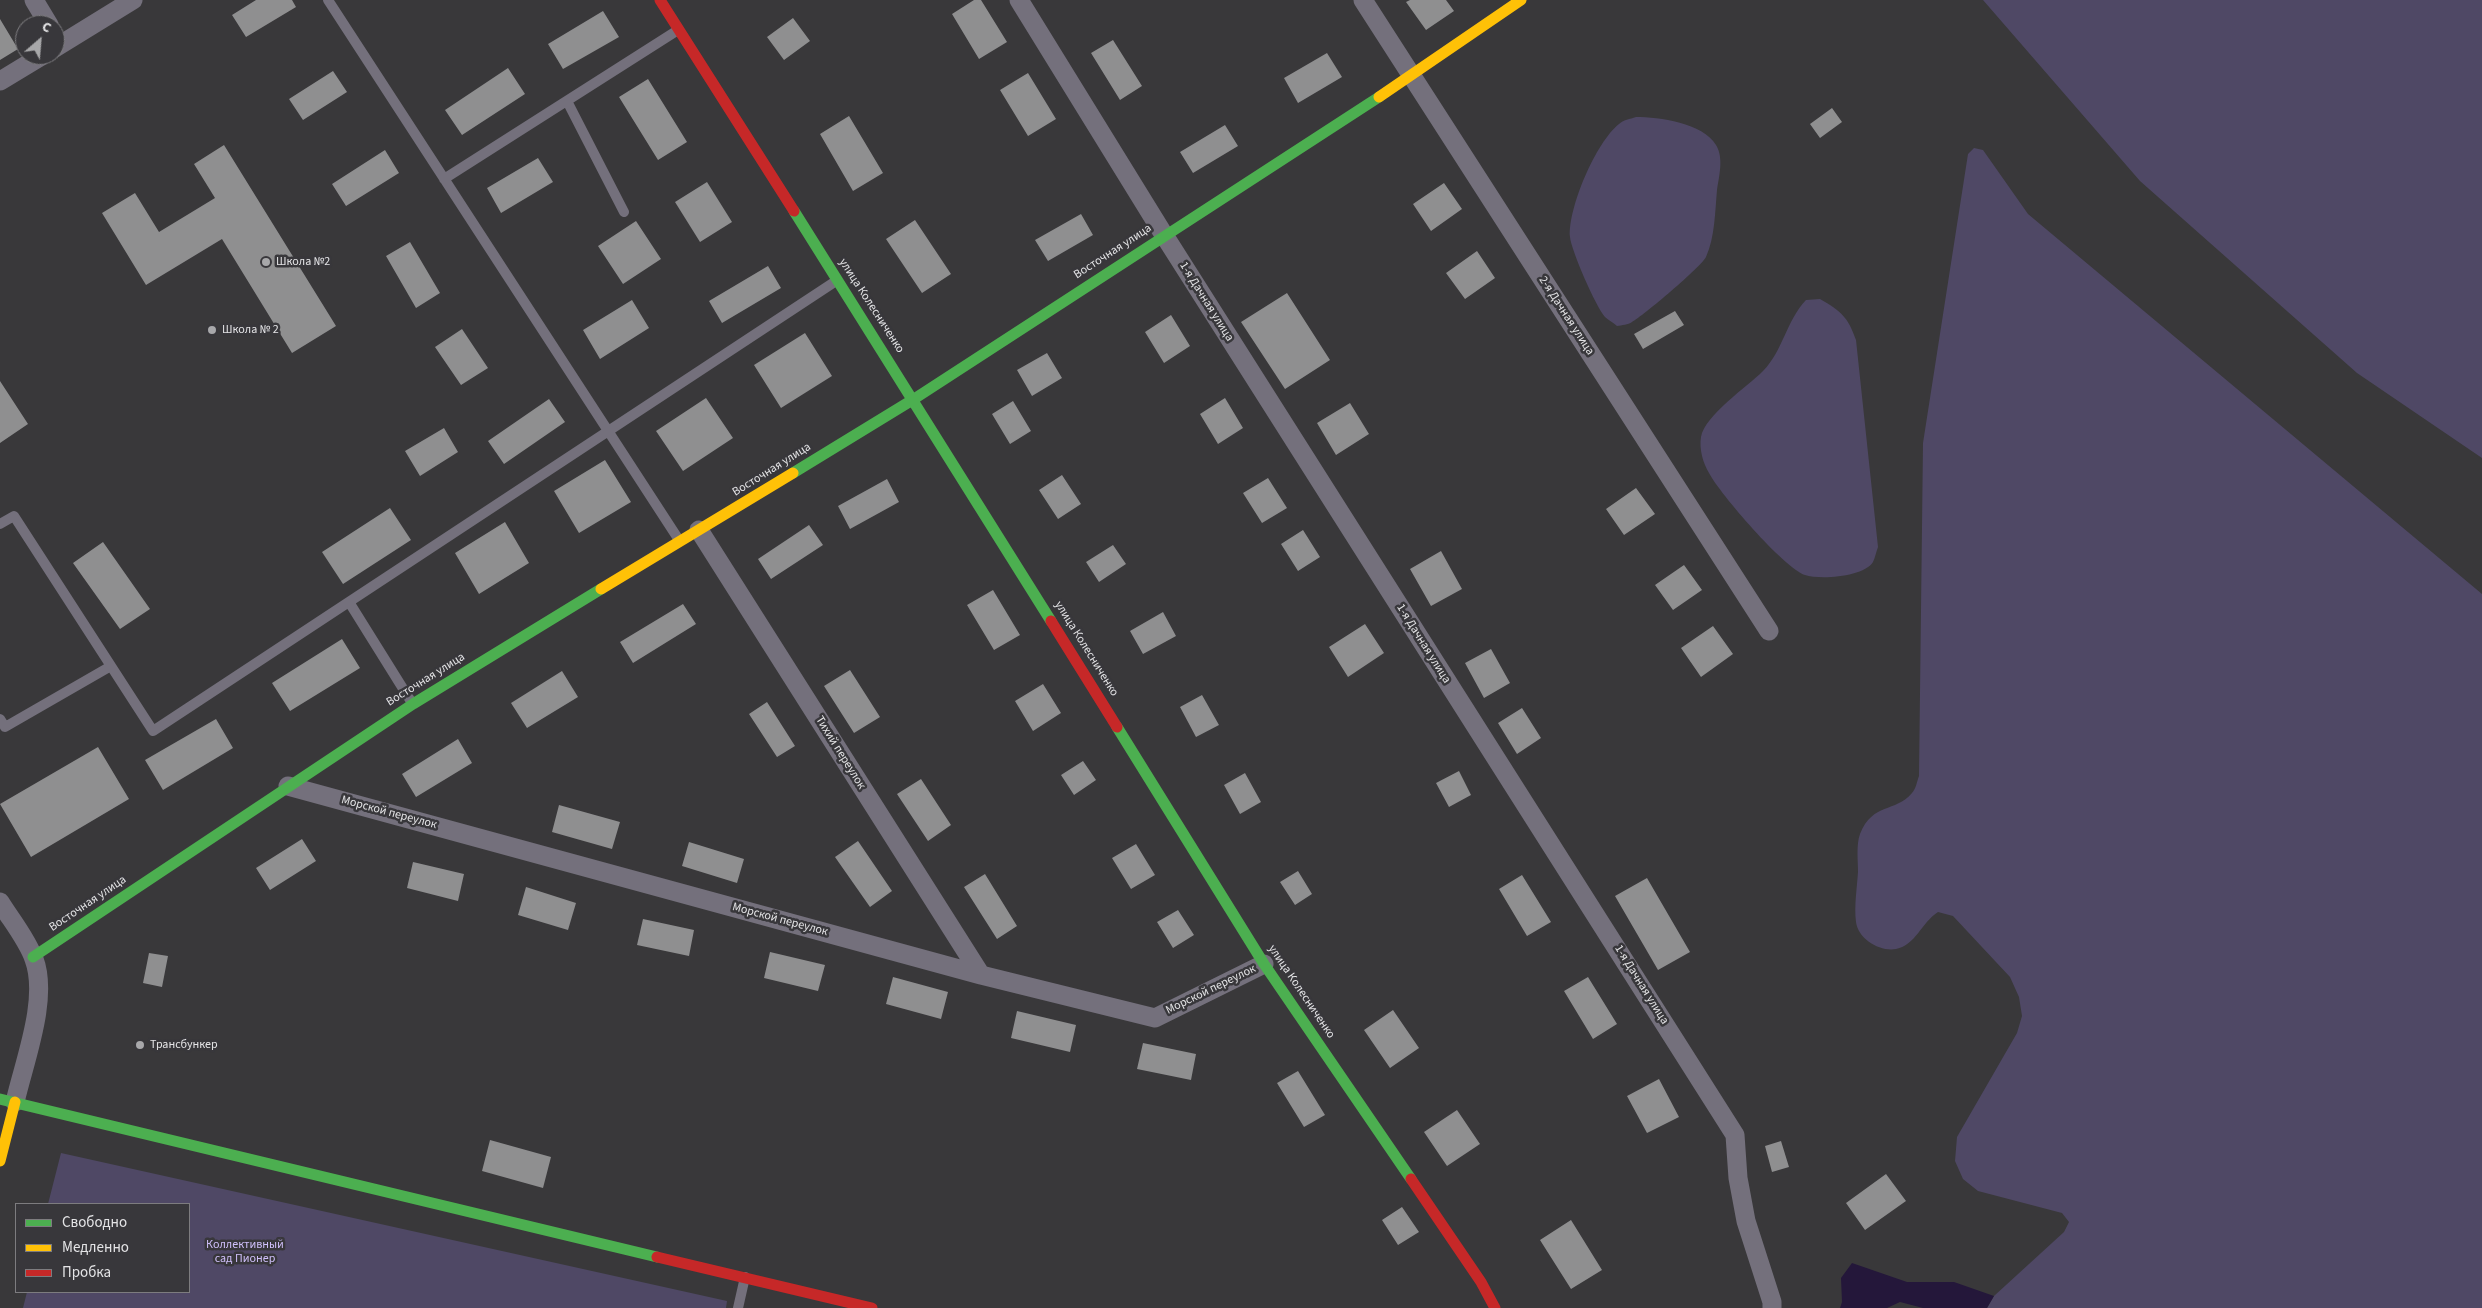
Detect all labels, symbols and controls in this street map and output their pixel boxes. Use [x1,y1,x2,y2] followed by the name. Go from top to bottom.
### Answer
[15,15,65,65] north arrow
[38,17,55,38] text: С
[1071,222,1155,282] street label: Восточная улица
[276,255,330,269] place label: Школа №2
[260,256,272,268] marker: Школа №2
[835,256,907,356] street label: улица Колесниченко
[1176,260,1236,344] street label: 1-я Дачная улица
[1535,274,1597,358] street label: 2-я Дачная улица
[222,323,279,337] place label: Школа № 2
[206,324,218,336] marker: Школа № 2
[730,440,814,500] street label: Восточная улица
[1051,599,1121,699] street label: улица Колесниченко
[1393,602,1453,686] street label: 1-я Дачная улица
[384,650,468,710] street label: Восточная улица
[812,714,868,792] street label: Тихий переулок
[340,793,438,833] street label: Морской переулок
[47,873,129,935] street label: Восточная улица
[731,900,829,940] street label: Морской переулок
[1264,943,1338,1041] street label: улица Колесниченко
[1611,943,1671,1027] street label: 1-я Дачная улица
[1164,962,1258,1018] street label: Морской переулок
[150,1038,218,1052] place label: Трансбункер
[134,1039,146,1051] marker: Трансбункер
[15,1203,190,1293] legend
[62,1212,127,1233] text: Свободно
[62,1237,129,1258] text: Медленно
[206,1238,284,1266] park label: Коллективный сад Пионер
[62,1262,111,1283] text: Пробка

